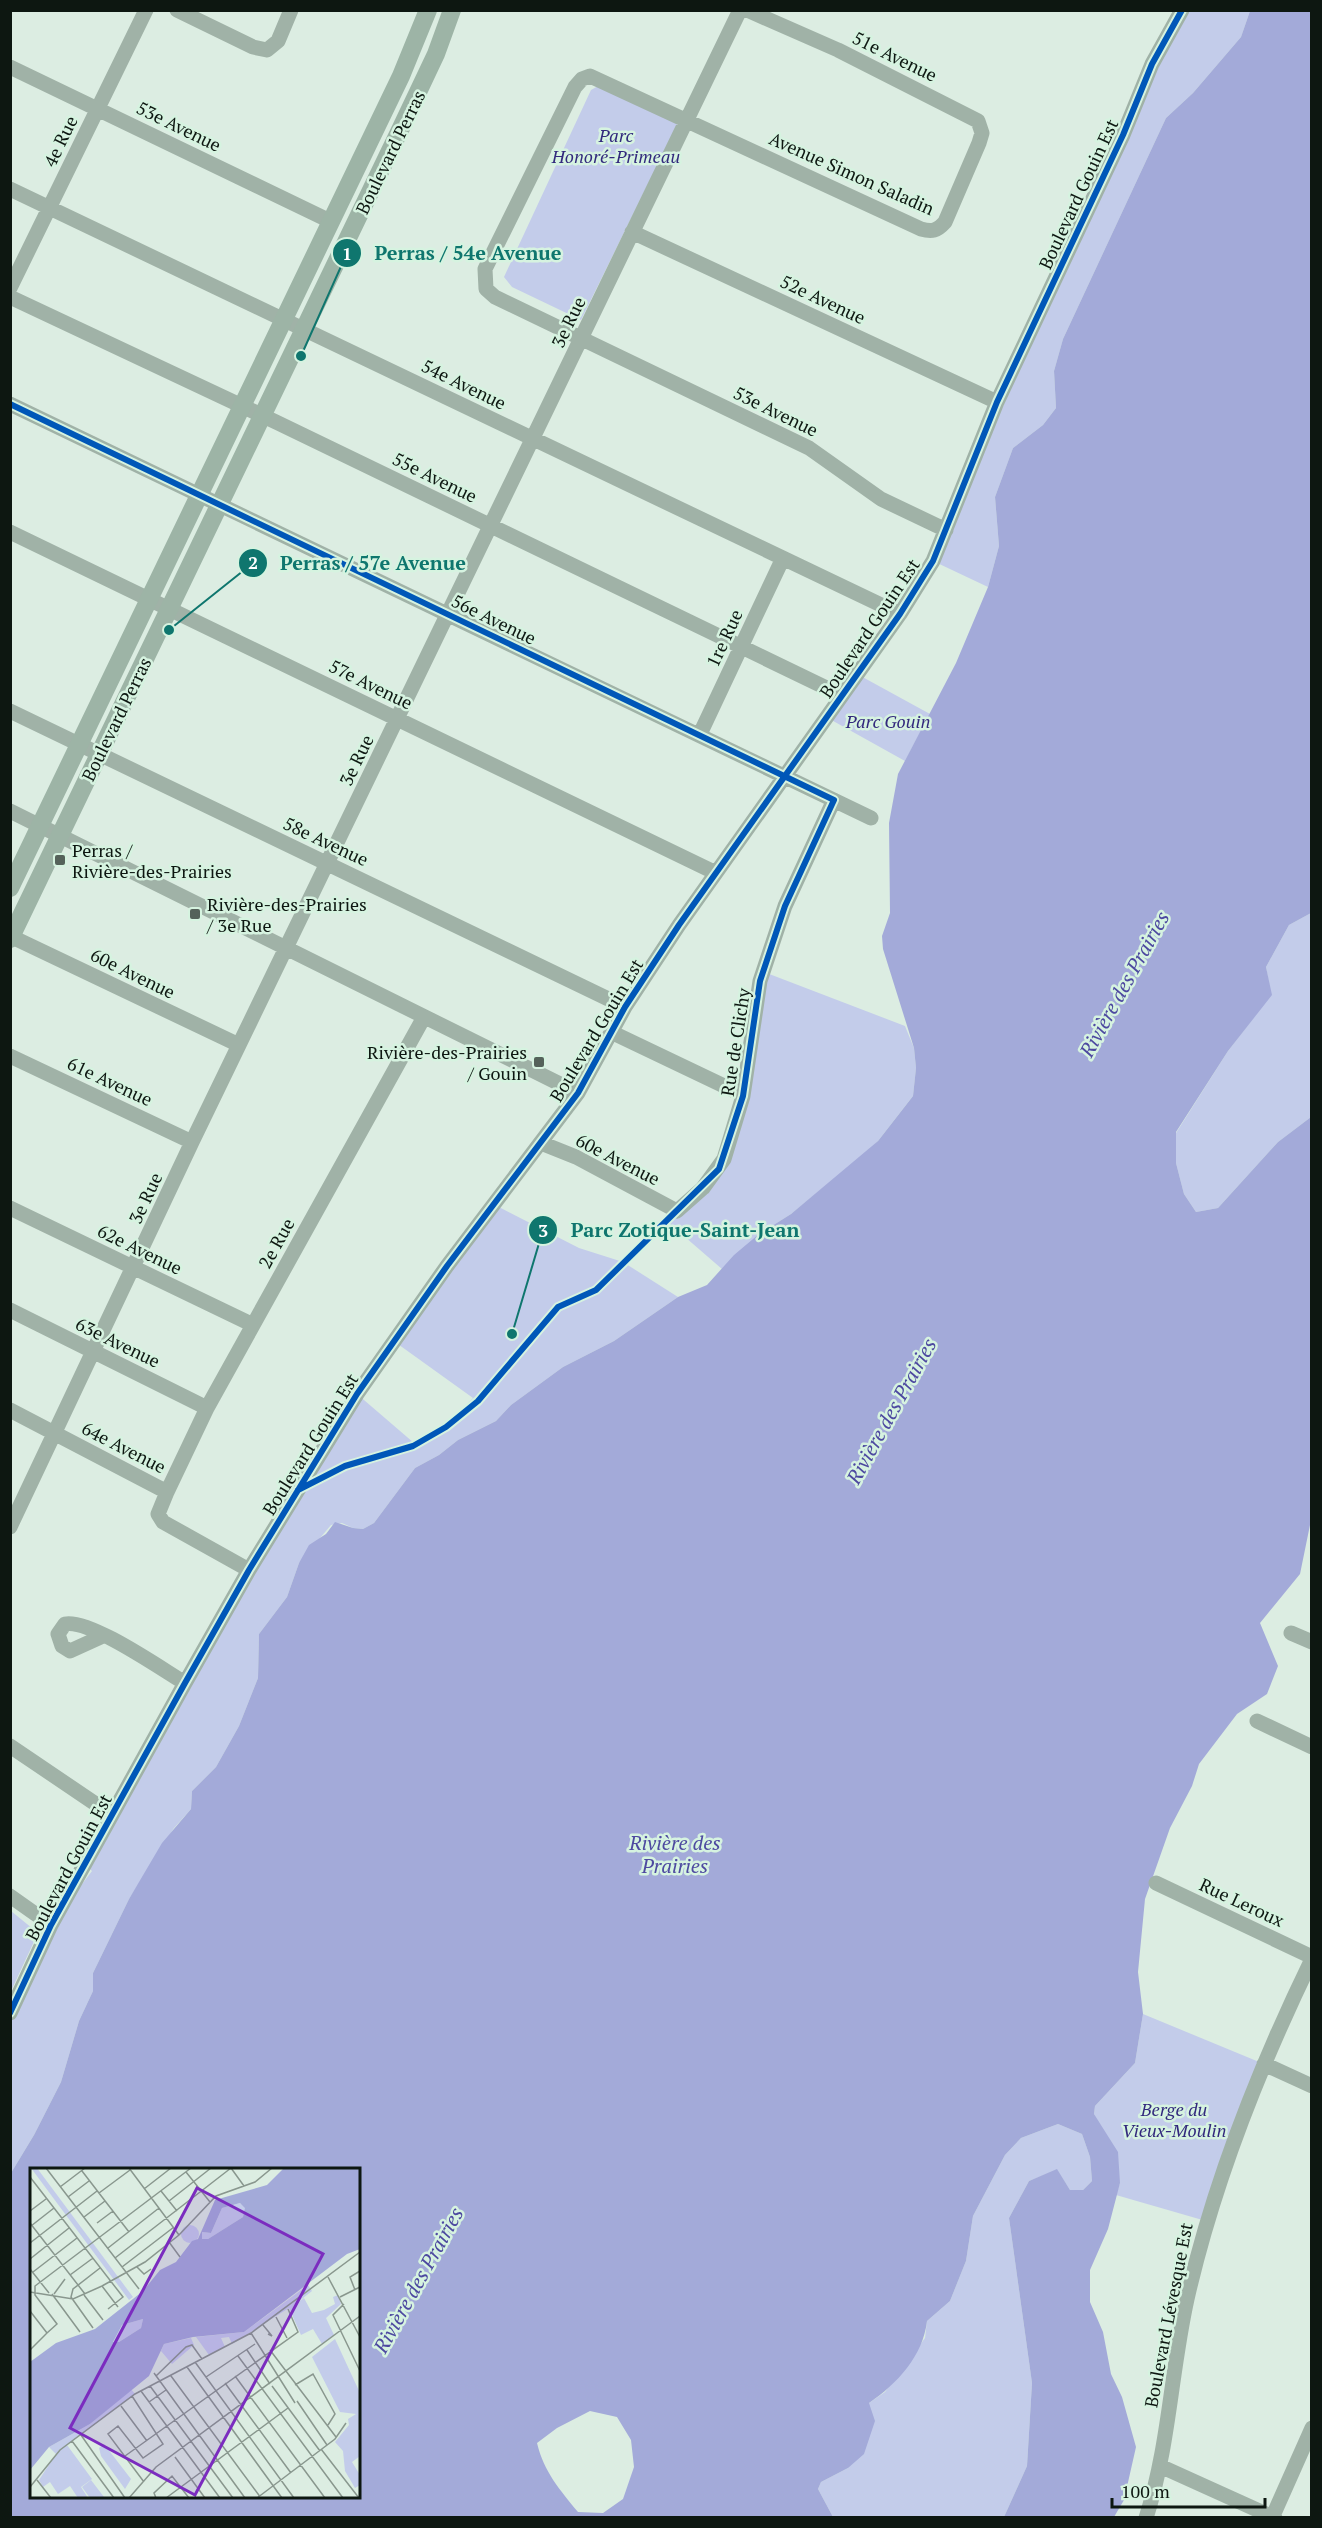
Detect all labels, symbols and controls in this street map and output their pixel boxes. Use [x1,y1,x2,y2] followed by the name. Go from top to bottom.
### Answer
[849,25,941,87] street label: 51e Avenue
[350,86,430,218] street label: Boulevard Perras
[133,95,225,157] street label: 53e Avenue
[37,112,83,170] street label: 4e Rue
[1033,115,1123,273] street label: Boulevard Gouin Est
[551,123,680,168] park label: Parc Honoré-Primeau
[766,126,939,220] street label: Avenue Simon Saladin
[332,234,573,272] callout: Perras / 54e Avenue
[375,239,562,266] text: Perras / 54e Avenue
[342,241,352,265] text: 1
[777,269,869,329] street label: 52e Avenue
[545,293,591,351] street label: 3e Rue
[418,353,510,415] street label: 54e Avenue
[730,380,822,442] street label: 53e Avenue
[389,446,481,508] street label: 55e Avenue
[238,544,478,582] callout: Perras / 57e Avenue
[280,549,466,576] text: Perras / 57e Avenue
[248,550,258,574] text: 2
[813,553,925,702] street label: Boulevard Gouin Est
[448,588,540,650] street label: 56e Avenue
[700,605,748,671] street label: 1re Rue
[76,653,156,785] street label: Boulevard Perras
[325,653,417,715] street label: 57e Avenue
[845,709,930,733] park label: Parc Gouin
[333,731,379,789] street label: 3e Rue
[280,811,372,871] street label: 58e Avenue
[72,838,232,883] place label: Perras / Rivière-des-Prairies
[53,853,67,867] marker: Perras / Rivière-des-Prairies
[206,892,367,937] place label: Rivière-des-Prairies / 3e Rue
[1072,906,1175,1063] water label: Rivière des Prairies
[188,907,202,921] marker: Rivière-des-Prairies / 3e Rue
[87,942,179,1004] street label: 60e Avenue
[544,954,648,1106] street label: Boulevard Gouin Est
[715,985,756,1098] street label: Rue de Clichy
[367,1040,527,1085] place label: Rivière-des-Prairies / Gouin
[64,1051,156,1111] street label: 61e Avenue
[532,1055,546,1069] marker: Rivière-des-Prairies / Gouin
[572,1128,664,1190] street label: 60e Avenue
[123,1169,167,1227] street label: 3e Rue
[528,1211,811,1249] callout: Parc Zotique-Saint-Jean
[252,1214,300,1272] street label: 2e Rue
[571,1216,799,1243] text: Parc Zotique-Saint-Jean
[94,1218,186,1280] street label: 62e Avenue
[538,1218,548,1242] text: 3
[72,1311,164,1373] street label: 63e Avenue
[839,1333,942,1490] water label: Rivière des Prairies
[257,1368,364,1520] street label: Boulevard Gouin Est
[78,1416,170,1478] street label: 64e Avenue
[19,1789,117,1945] street label: Boulevard Gouin Est
[628,1829,721,1879] water label: Rivière des Prairies
[1196,1872,1289,1932] street label: Rue Leroux
[1122,2097,1226,2142] park label: Berge du Vieux-Moulin
[30,2168,360,2498] inset map
[366,2202,469,2359] water label: Rivière des Prairies
[1138,2220,1198,2409] street label: Boulevard Lévesque Est
[1112,2471,1265,2509] scale bar
[1121,2479,1170,2503] text: 100 m

